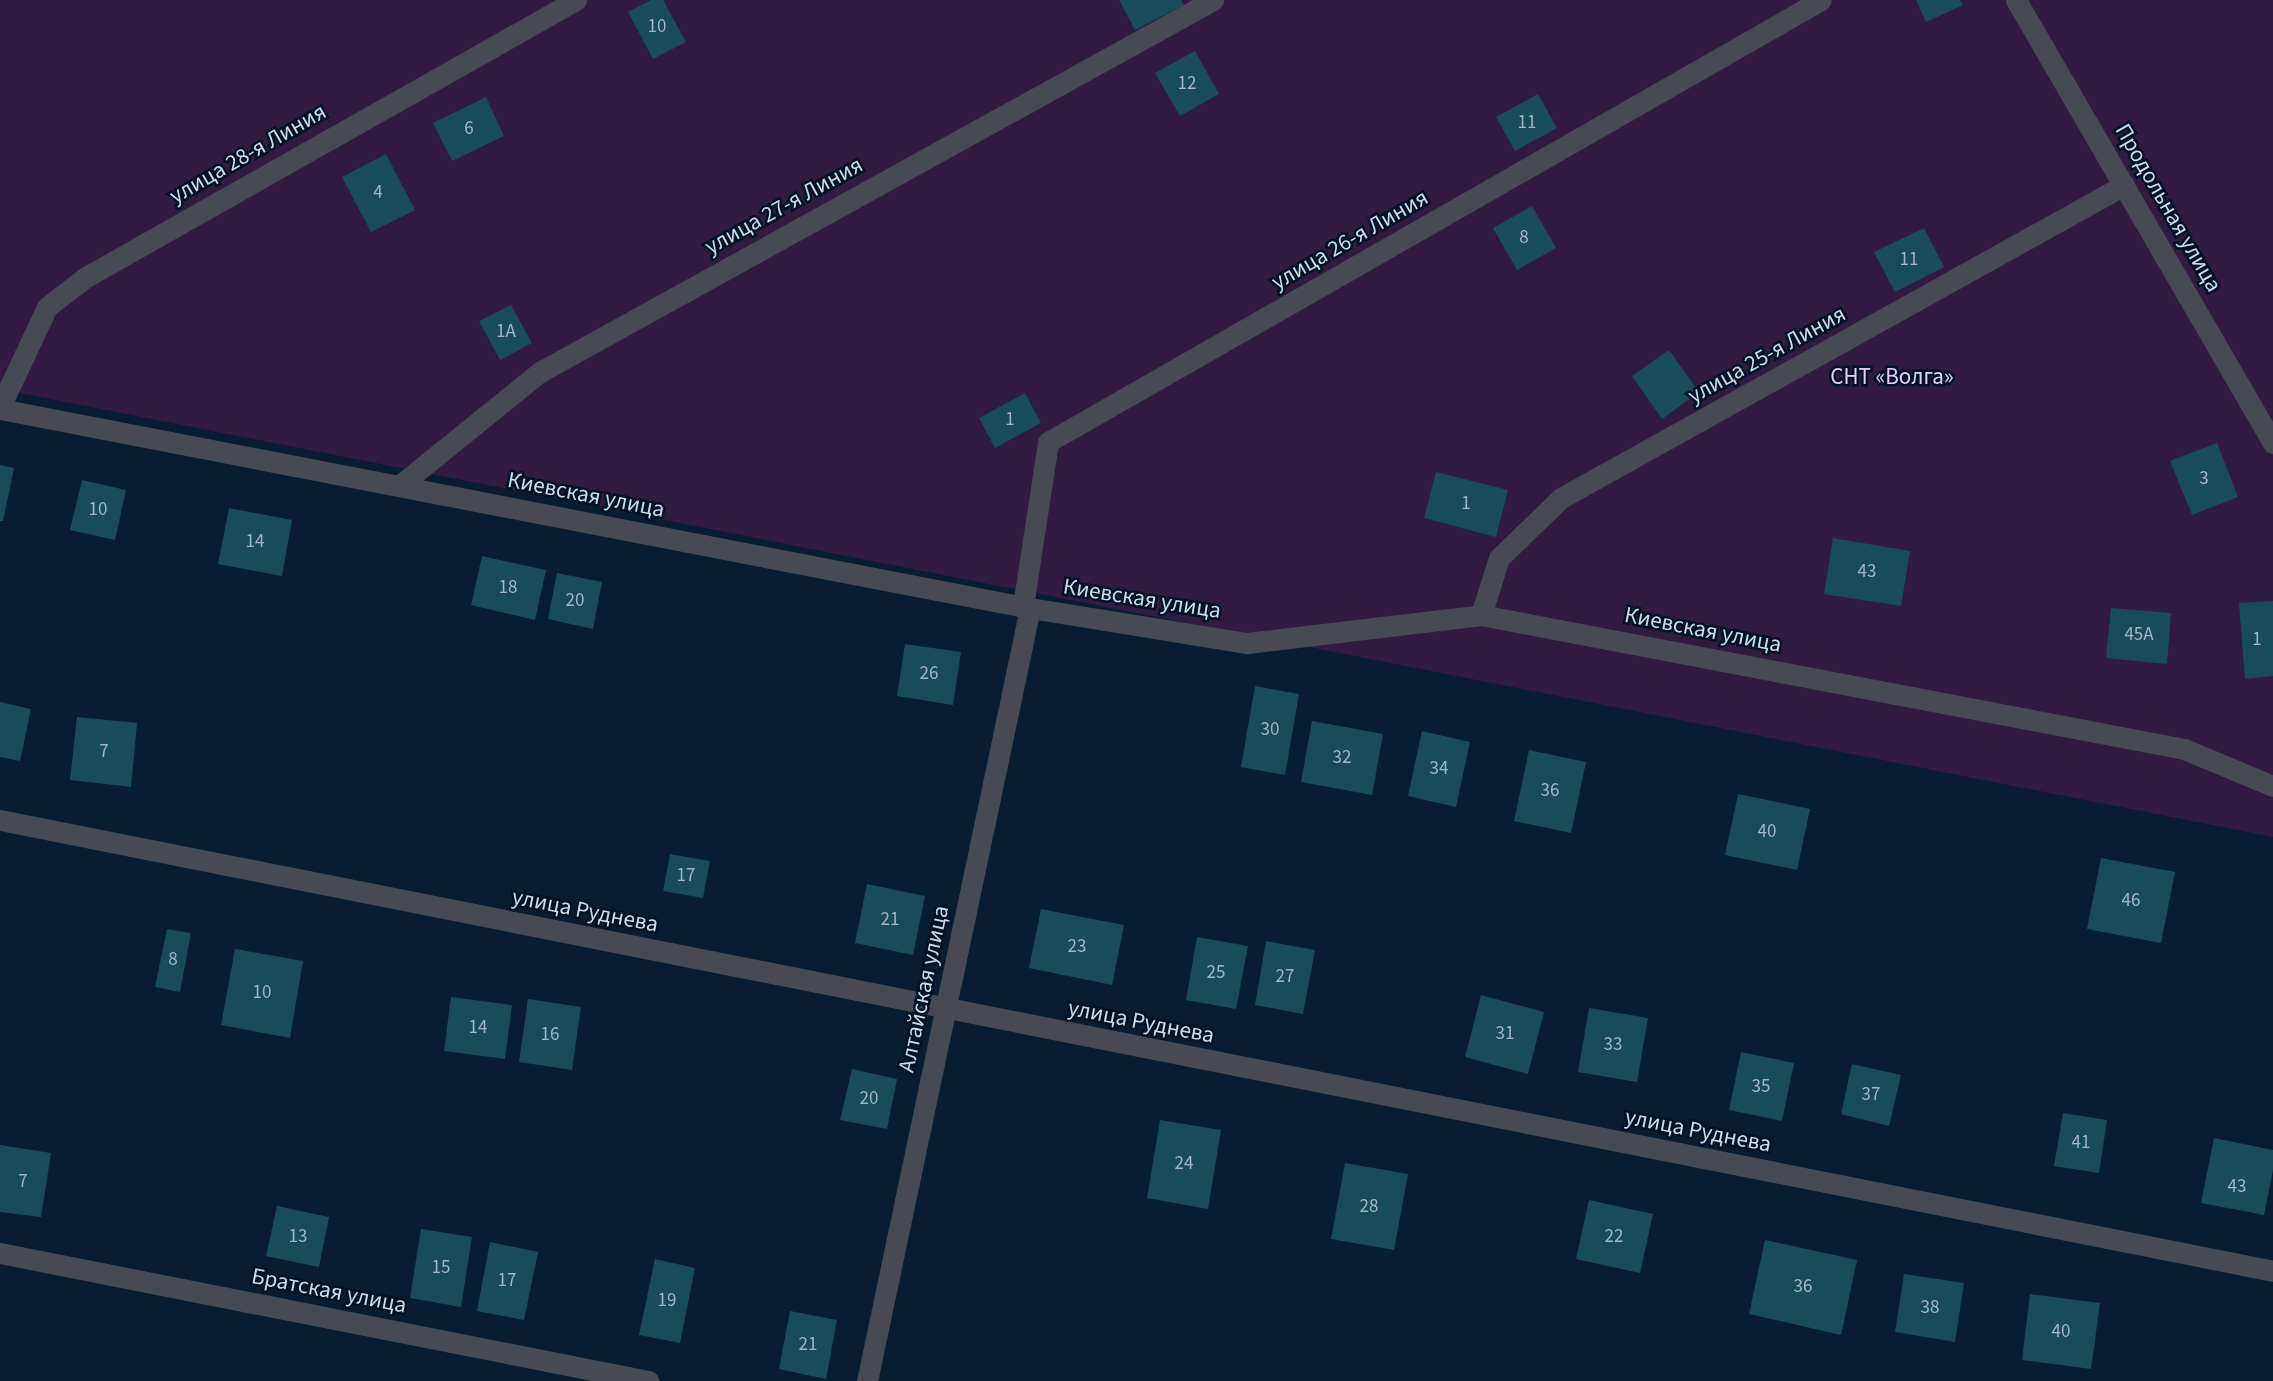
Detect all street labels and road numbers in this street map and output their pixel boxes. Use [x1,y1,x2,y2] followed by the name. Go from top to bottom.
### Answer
[165,98,331,210] street label: улица 28-я Линия
[2109,119,2227,297] street label: Продольная улица
[700,151,868,261] street label: улица 27-я Линия
[1267,184,1433,296] street label: улица 26-я Линия
[1683,300,1851,410] street label: улица 25-я Линия
[505,466,667,524] street label: Киевская улица
[1061,573,1223,625] street label: Киевская улица
[1622,601,1784,659] street label: Киевская улица
[510,883,660,939] street label: улица Руднева
[893,903,955,1075] street label: Алтайская улица
[1066,994,1216,1050] street label: улица Руднева
[1623,1103,1773,1159] street label: улица Руднева
[249,1262,409,1320] street label: Братская улица

